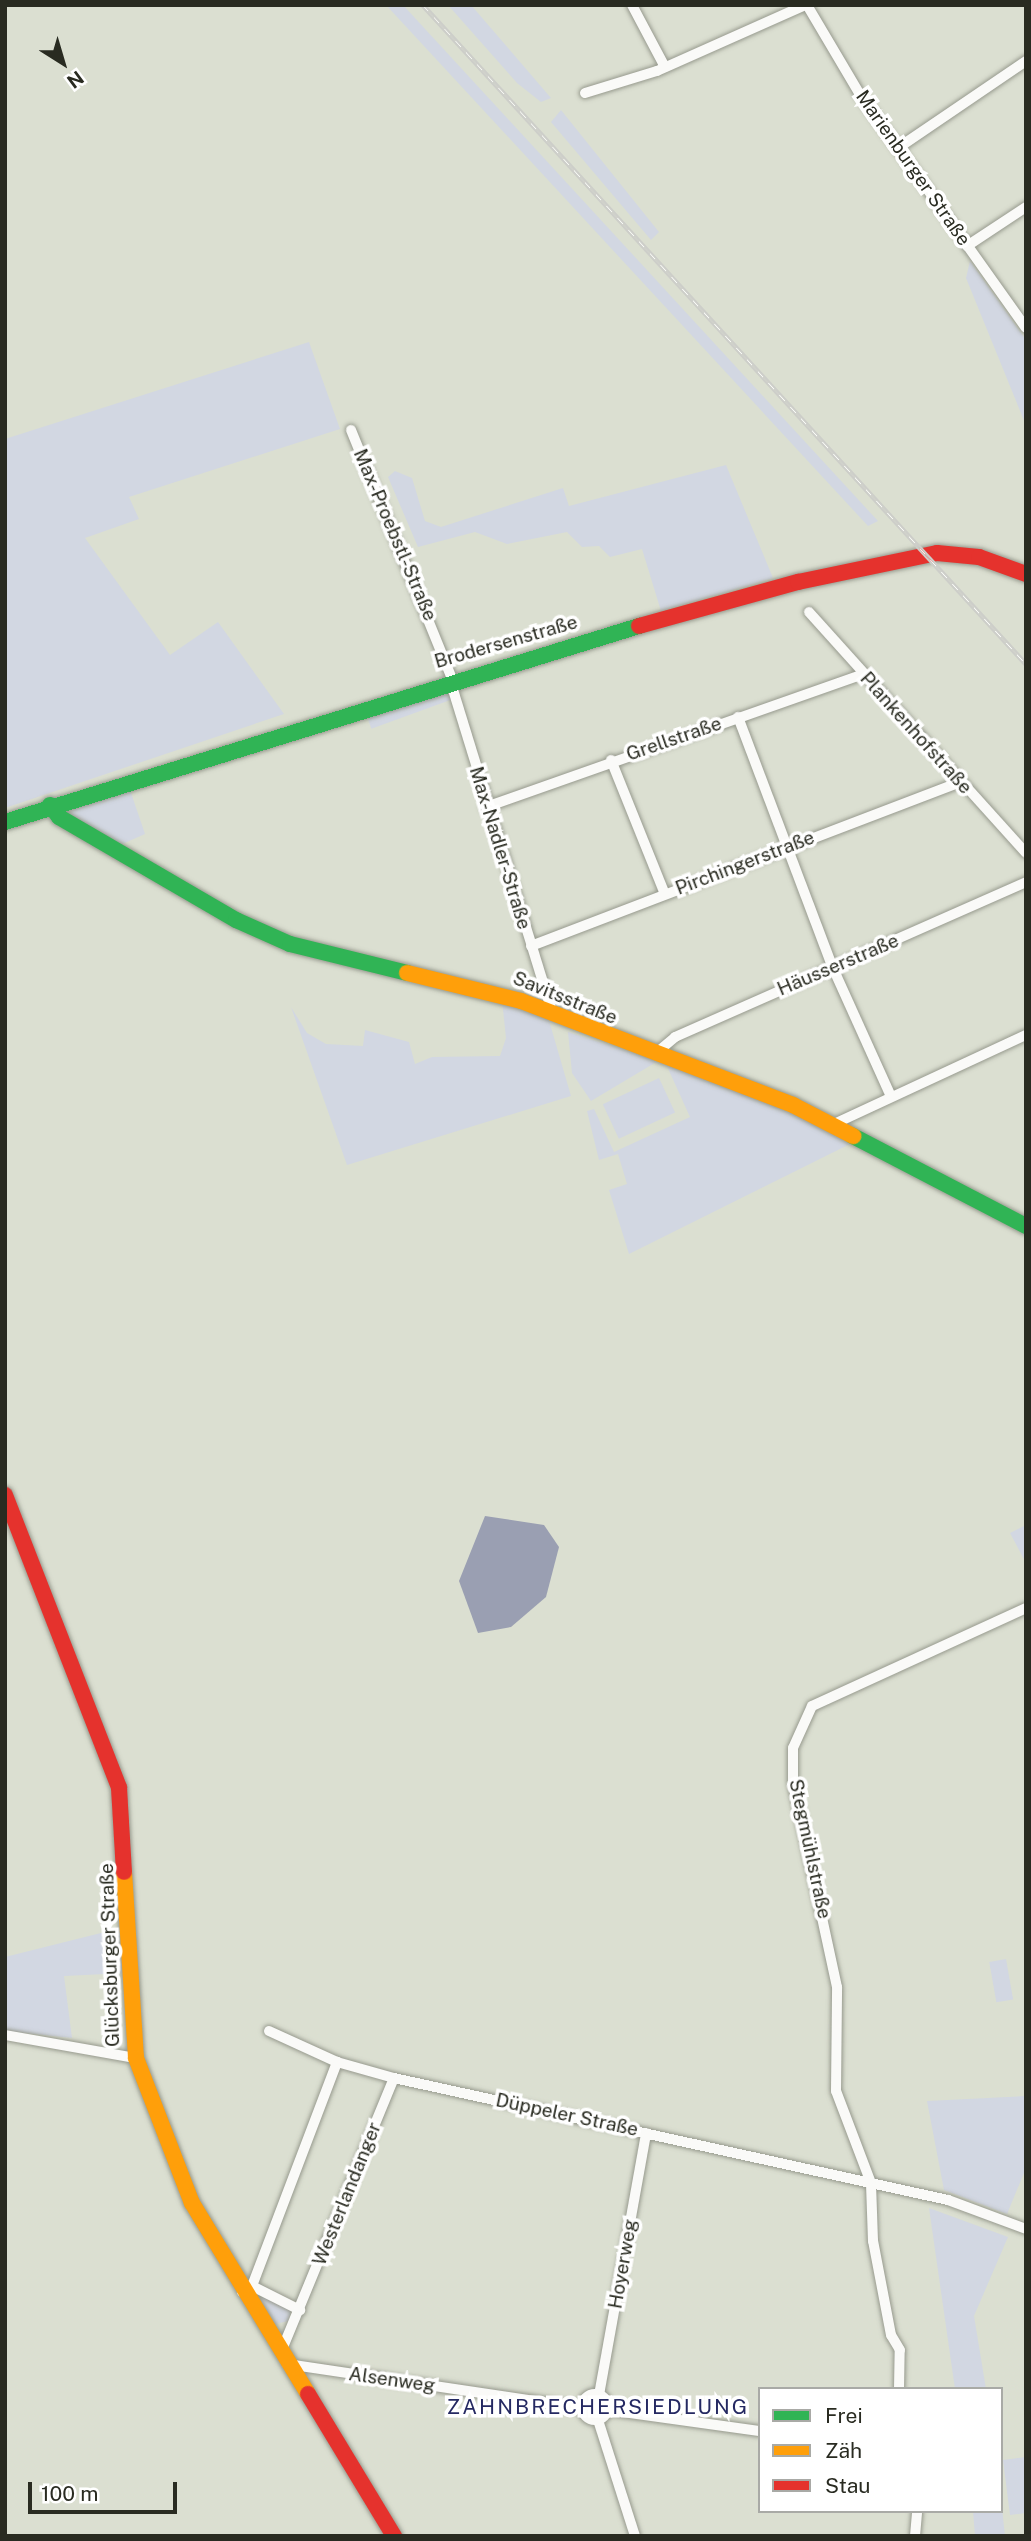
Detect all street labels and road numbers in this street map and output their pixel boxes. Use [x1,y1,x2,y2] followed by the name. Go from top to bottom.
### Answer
[851,86,975,250] street label: Marienburger Straße
[348,446,442,624] street label: Max-Proebstl-Straße
[432,611,580,673] street label: Brodersenstraße
[855,667,977,799] street label: Plankenhofstraße
[623,712,725,766] street label: Grellstraße
[464,764,536,932] street label: Max-Nadler-Straße
[672,826,818,900] street label: Pirchingerstraße
[774,929,902,1001] street label: Häusserstraße
[510,967,620,1029] street label: Savitsstraße
[784,1777,836,1921] street label: Stegmühlstraße
[95,1863,125,2047] street label: Glücksburger Straße
[494,2089,640,2141] street label: Düppeler Straße
[308,2119,386,2269] street label: Westerlandanger
[604,2217,642,2311] street label: Hoyerweg
[347,2363,437,2397] street label: Alsenweg

